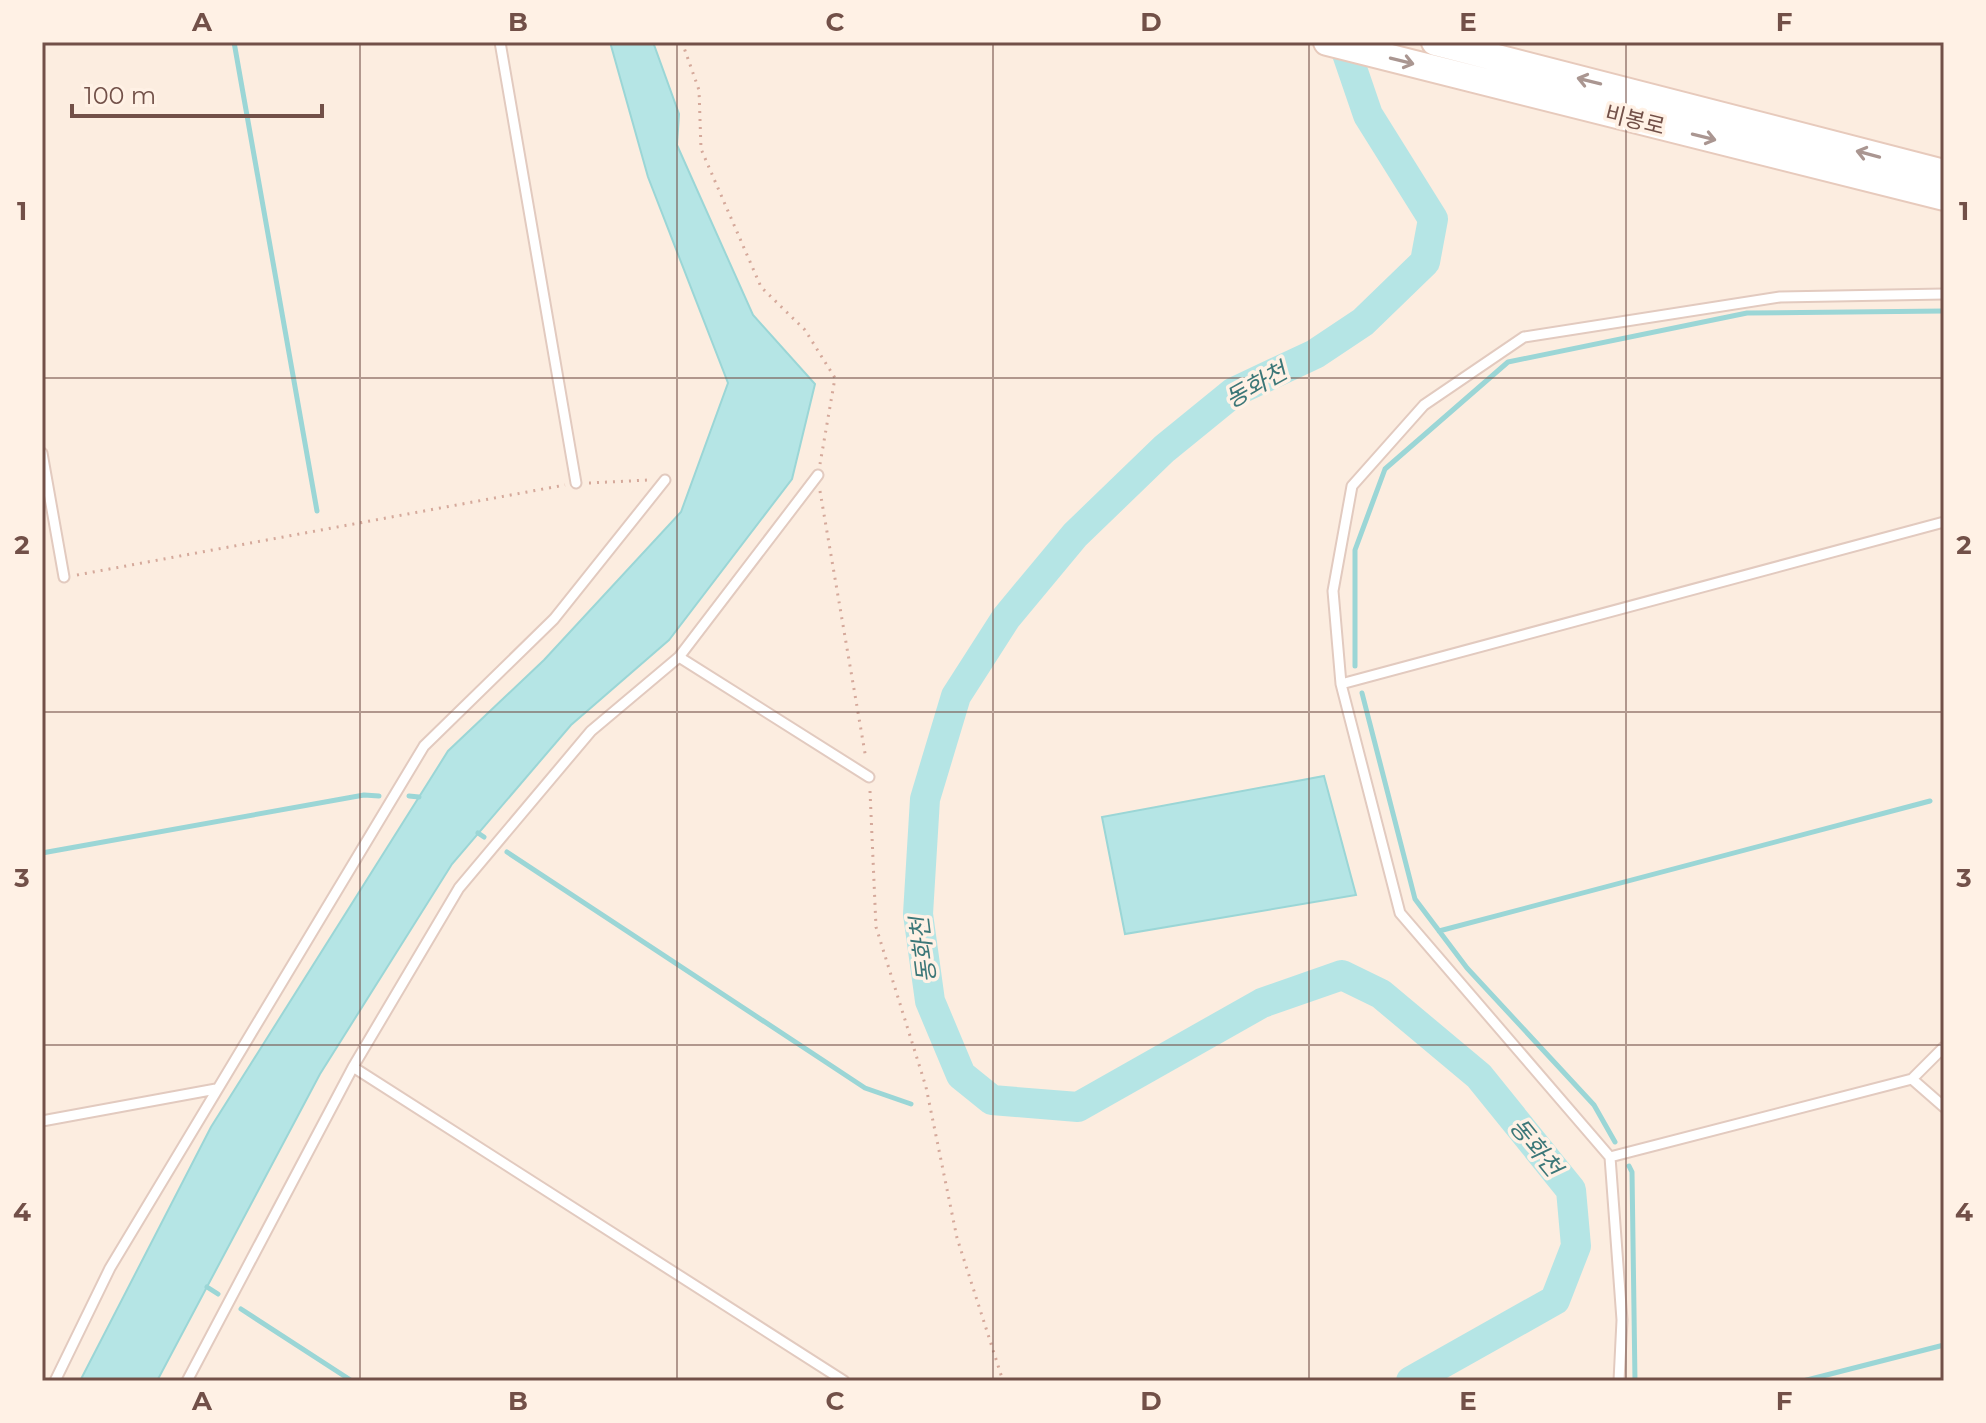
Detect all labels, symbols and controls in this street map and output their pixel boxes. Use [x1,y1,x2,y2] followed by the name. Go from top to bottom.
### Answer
[191,6,213,38] text: A
[508,6,528,38] text: B
[826,6,845,38] text: C
[1140,6,1162,38] text: D
[1459,6,1477,38] text: E
[1776,6,1792,38] text: F
[1389,55,1415,70] one-way arrow
[72,68,322,118] scale bar
[1576,72,1602,87] one-way arrow
[84,81,156,110] text: 100 m
[1602,100,1668,140] street label: 비봉로
[1691,131,1716,146] one-way arrow
[1856,145,1882,160] one-way arrow
[17,195,27,227] text: 1
[1959,195,1969,227] text: 1
[1220,355,1295,414] water label: 동화천
[14,529,30,561] text: 2
[1956,529,1972,561] text: 2
[13,862,30,894] text: 3
[1955,862,1972,894] text: 3
[904,912,941,985] water label: 동화천
[1504,1112,1570,1184] water label: 동화천
[13,1196,31,1228] text: 4
[1955,1196,1973,1228] text: 4
[191,1385,213,1417] text: A
[508,1385,528,1417] text: B
[826,1385,845,1417] text: C
[1140,1385,1162,1417] text: D
[1459,1385,1477,1417] text: E
[1776,1385,1792,1417] text: F

